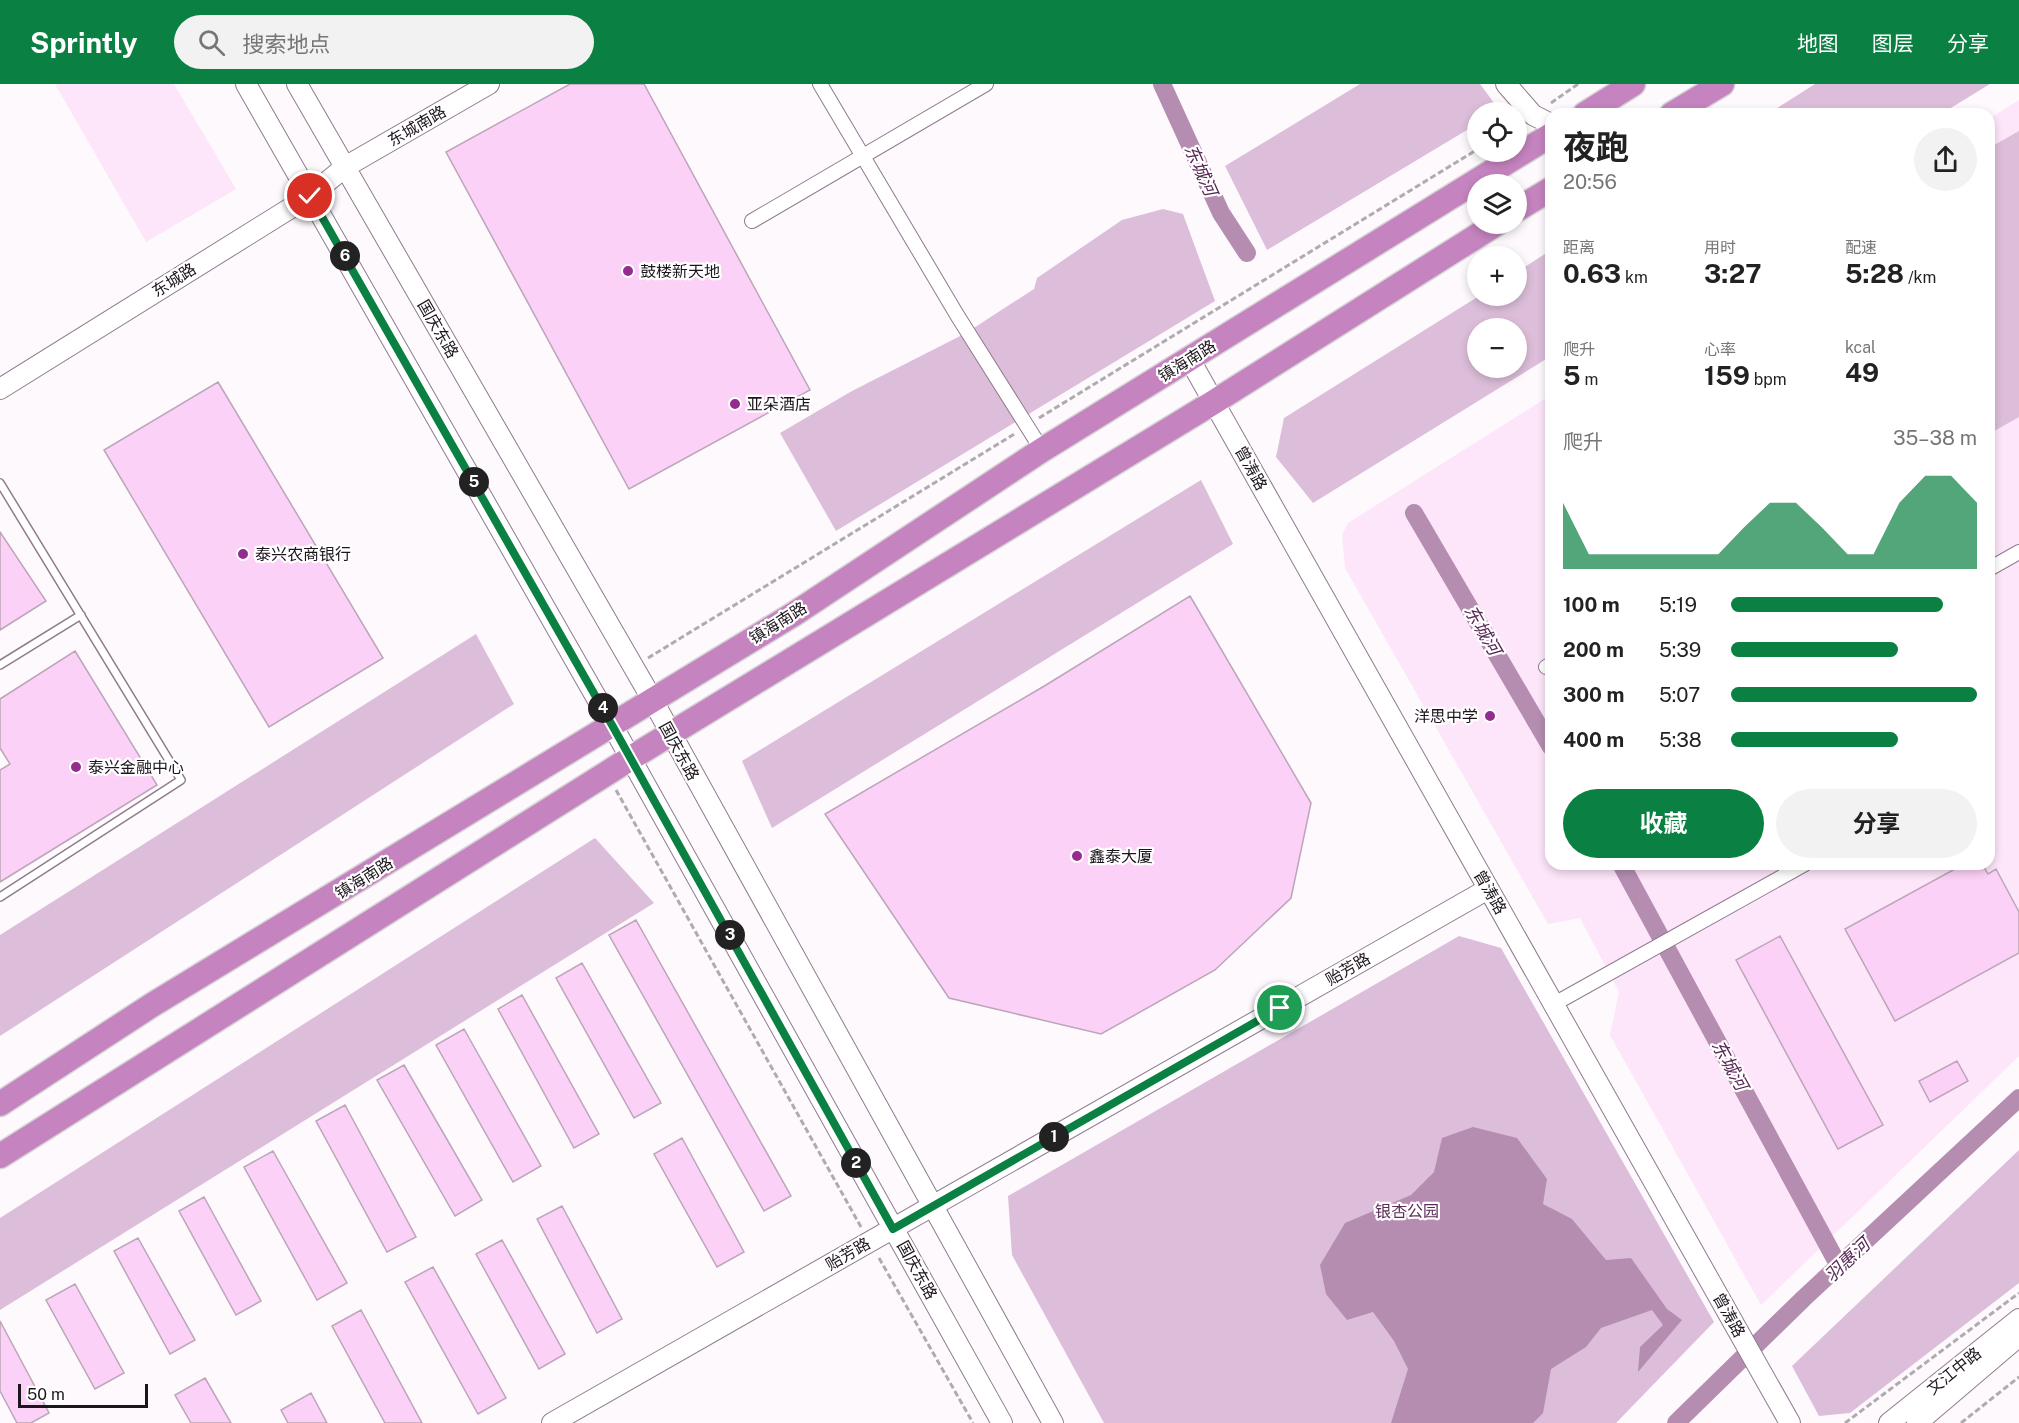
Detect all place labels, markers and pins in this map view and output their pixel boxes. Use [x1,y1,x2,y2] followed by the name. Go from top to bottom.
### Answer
[284,170,335,221] pin
[330,241,360,271] pin: 6
[640,262,720,281] place label: 鼓楼新天地
[621,264,635,278] marker: 鼓楼新天地
[747,395,811,414] place label: 亚朵酒店
[728,397,742,411] marker: 亚朵酒店
[459,467,489,497] pin: 5
[255,545,351,564] place label: 泰兴农商银行
[236,547,250,561] marker: 泰兴农商银行
[588,693,618,723] pin: 4
[1414,707,1478,726] place label: 洋思中学
[1483,709,1497,723] marker: 洋思中学
[88,758,184,777] place label: 泰兴金融中心
[69,760,83,774] marker: 泰兴金融中心
[1089,847,1153,866] place label: 鑫泰大厦
[1070,849,1084,863] marker: 鑫泰大厦
[715,920,745,950] pin: 3
[1254,982,1305,1033] pin
[1039,1122,1069,1152] pin: 1
[841,1148,871,1178] pin: 2

